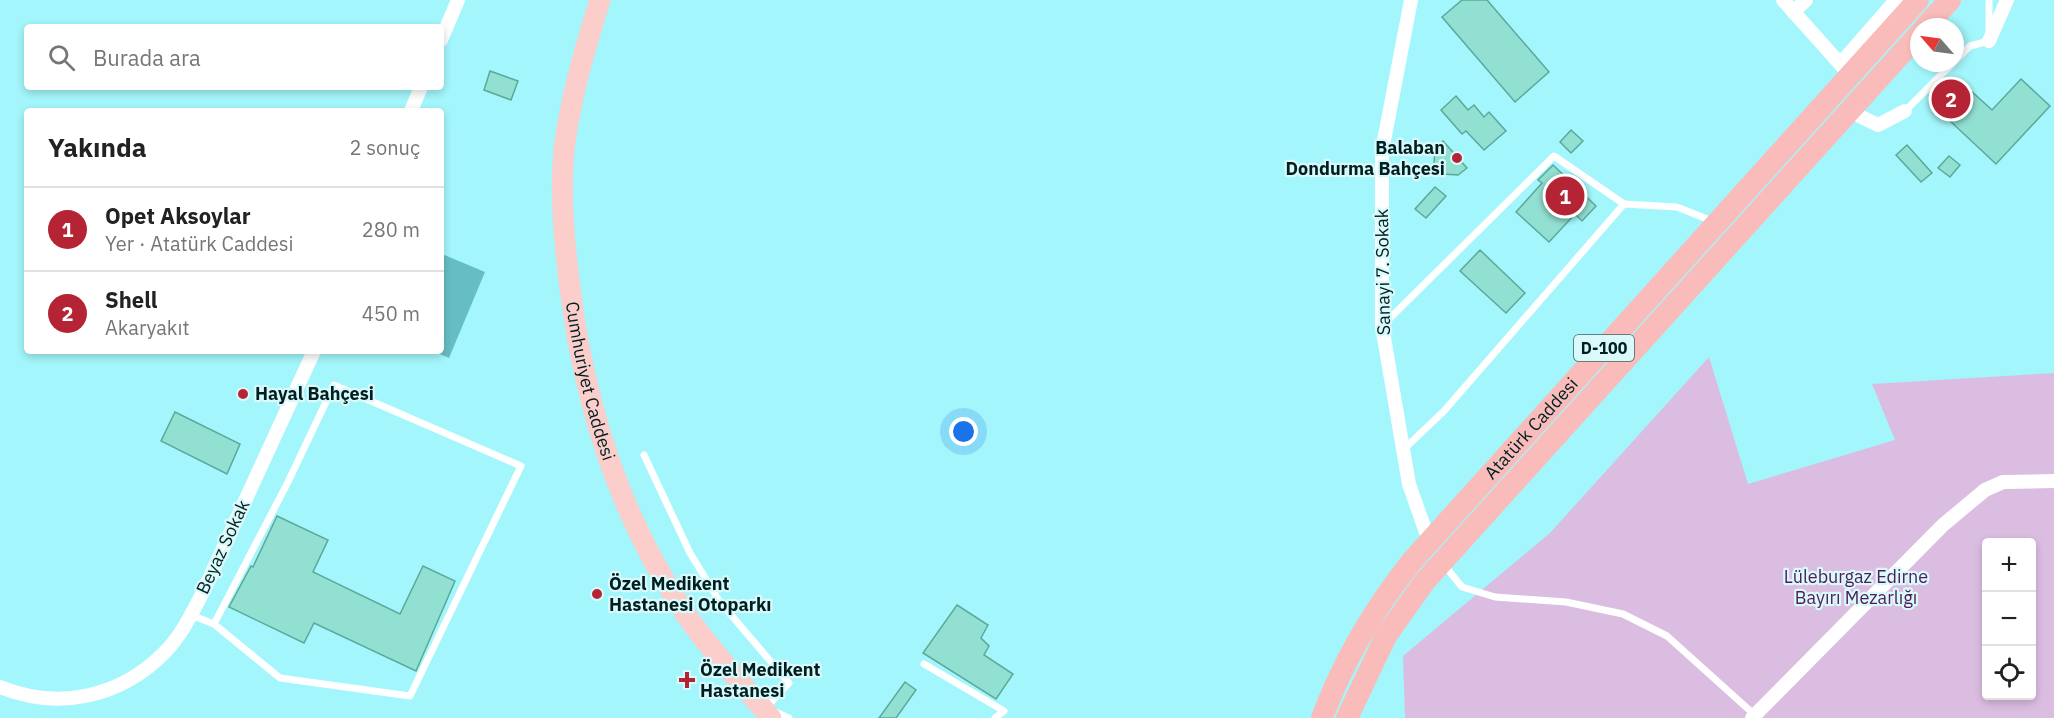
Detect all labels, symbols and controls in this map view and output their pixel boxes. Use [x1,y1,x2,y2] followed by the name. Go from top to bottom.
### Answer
[1910,18,1964,72] north arrow
[24,24,444,90] search box
[45,41,78,74] icon: search
[93,43,201,72] text: Burada ara
[1932,76,1970,122] pin: 2
[48,130,147,164] text: Yakında
[350,134,420,161] text: 2 sonuç
[1286,136,1445,180] place label: Balaban Dondurma Bahçesi
[1450,151,1464,165] marker: Balaban Dondurma Bahçesi
[1546,174,1584,218] pin: 1
[105,201,251,230] text: Opet Aksoylar
[1370,208,1395,335] street label: Sanayi 7. Sokak
[62,216,74,243] text: 1
[362,216,420,243] text: 280 m
[105,230,294,257] text: Yer · Atatürk Caddesi
[105,285,157,314] text: Shell
[62,300,74,327] text: 2
[362,300,420,327] text: 450 m
[561,300,620,463] street label: Cumhuriyet Caddesi
[105,314,189,341] text: Akaryakıt
[1574,335,1634,361] road number: D-100
[1479,373,1583,484] street label: Atatürk Caddesi
[255,382,374,405] place label: Hayal Bahçesi
[236,387,250,401] marker: Hayal Bahçesi
[949,417,978,446] your location
[191,495,255,598] street label: Beyaz Sokak
[1982,538,2036,700] map controls
[1982,538,2036,592] button: +
[1784,565,1928,609] park label: Lüleburgaz Edirne Bayırı Mezarlığı
[609,572,771,616] place label: Özel Medikent Hastanesi Otoparkı
[590,587,604,601] marker: Özel Medikent Hastanesi Otoparkı
[1982,592,2036,646] button: −
[1982,646,2036,700] button: locate
[700,658,820,702] place label: Özel Medikent Hastanesi
[678,671,696,689] marker: Özel Medikent Hastanesi

